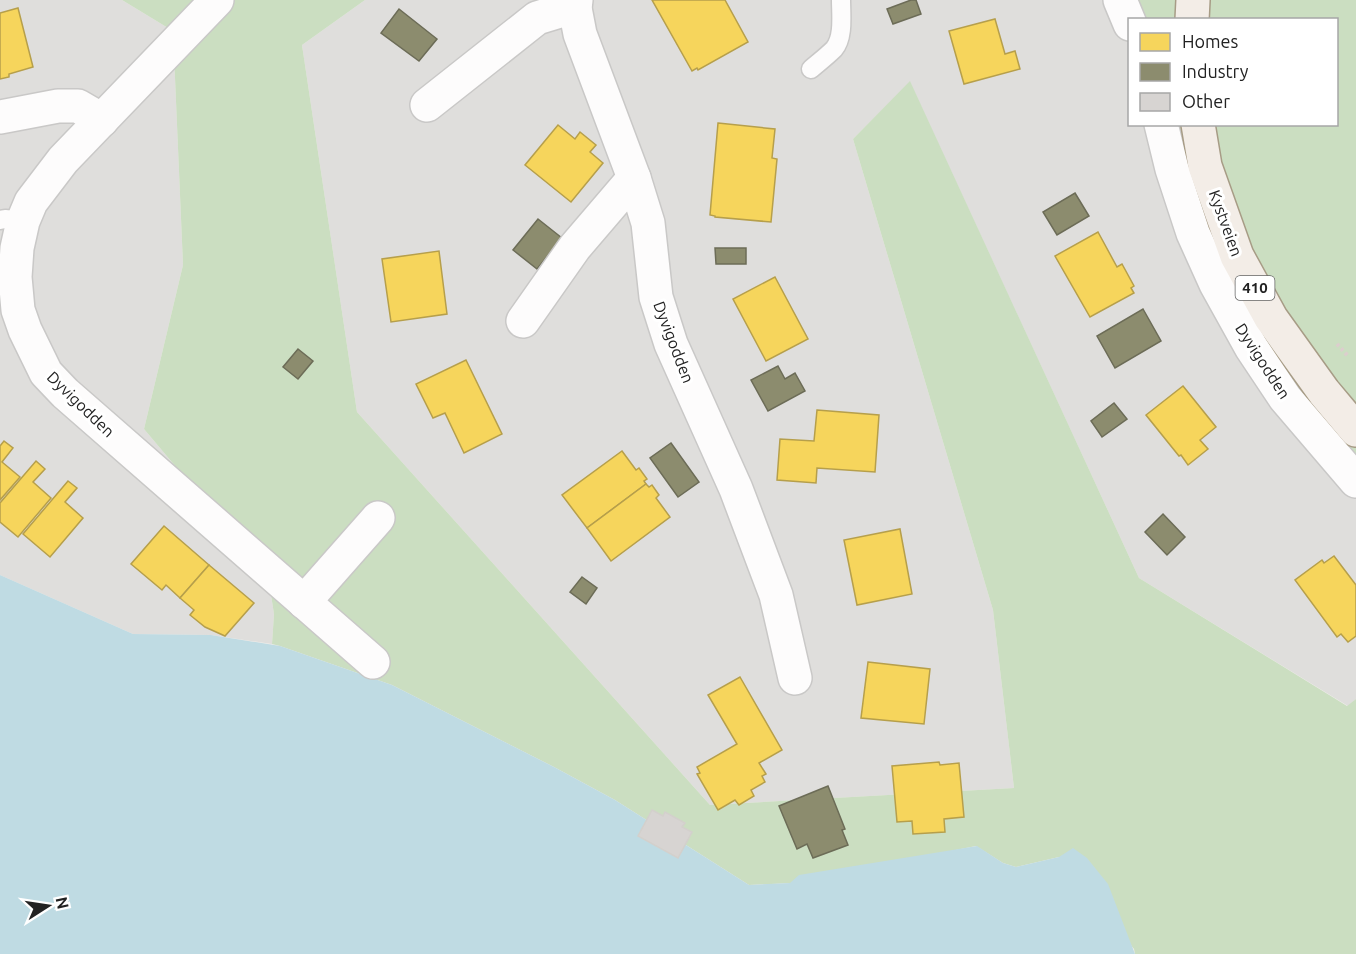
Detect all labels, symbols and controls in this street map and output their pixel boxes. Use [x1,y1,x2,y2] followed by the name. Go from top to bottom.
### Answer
[1128,18,1338,126] legend
[1182,31,1239,51] text: Homes
[1182,61,1249,81] text: Industry
[1182,91,1230,111] text: Other
[1206,187,1246,259] street label: Kystveien
[1236,276,1274,300] road number: 410
[650,299,698,385] street label: Dyvigodden
[1232,320,1294,402] street label: Dyvigodden
[44,368,118,440] street label: Dyvigodden
[18,876,78,936] north arrow
[53,895,73,911] text: N

